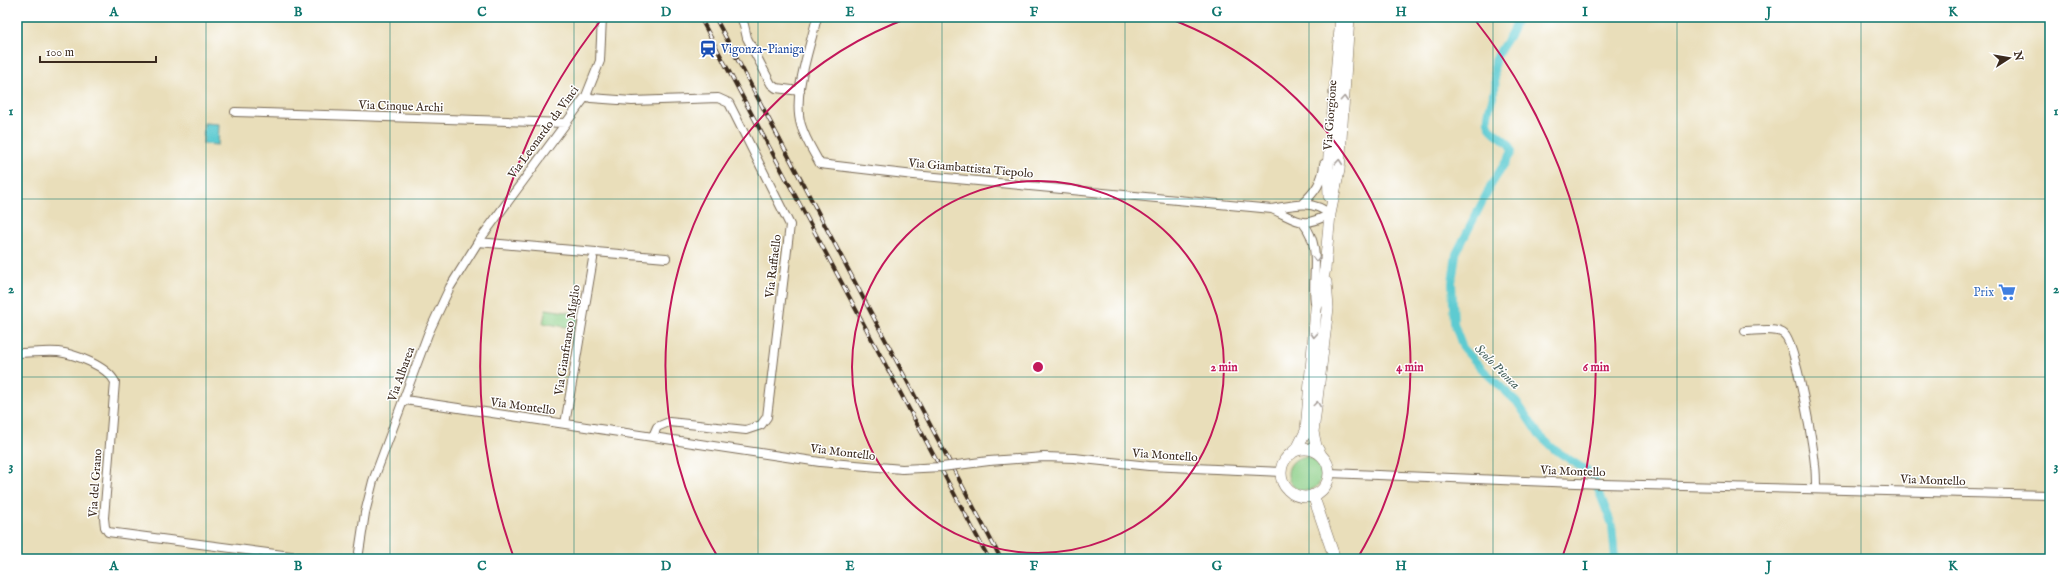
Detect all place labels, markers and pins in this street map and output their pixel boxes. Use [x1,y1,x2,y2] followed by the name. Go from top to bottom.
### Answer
[698,39,718,59] station icon: Vigonza-Pianiga
[720,42,805,57] place label: Vigonza-Pianiga
[1997,282,2017,302] supermarket icon: Prix
[1974,285,1994,300] place label: Prix
[1031,360,1045,374] centre of rings

